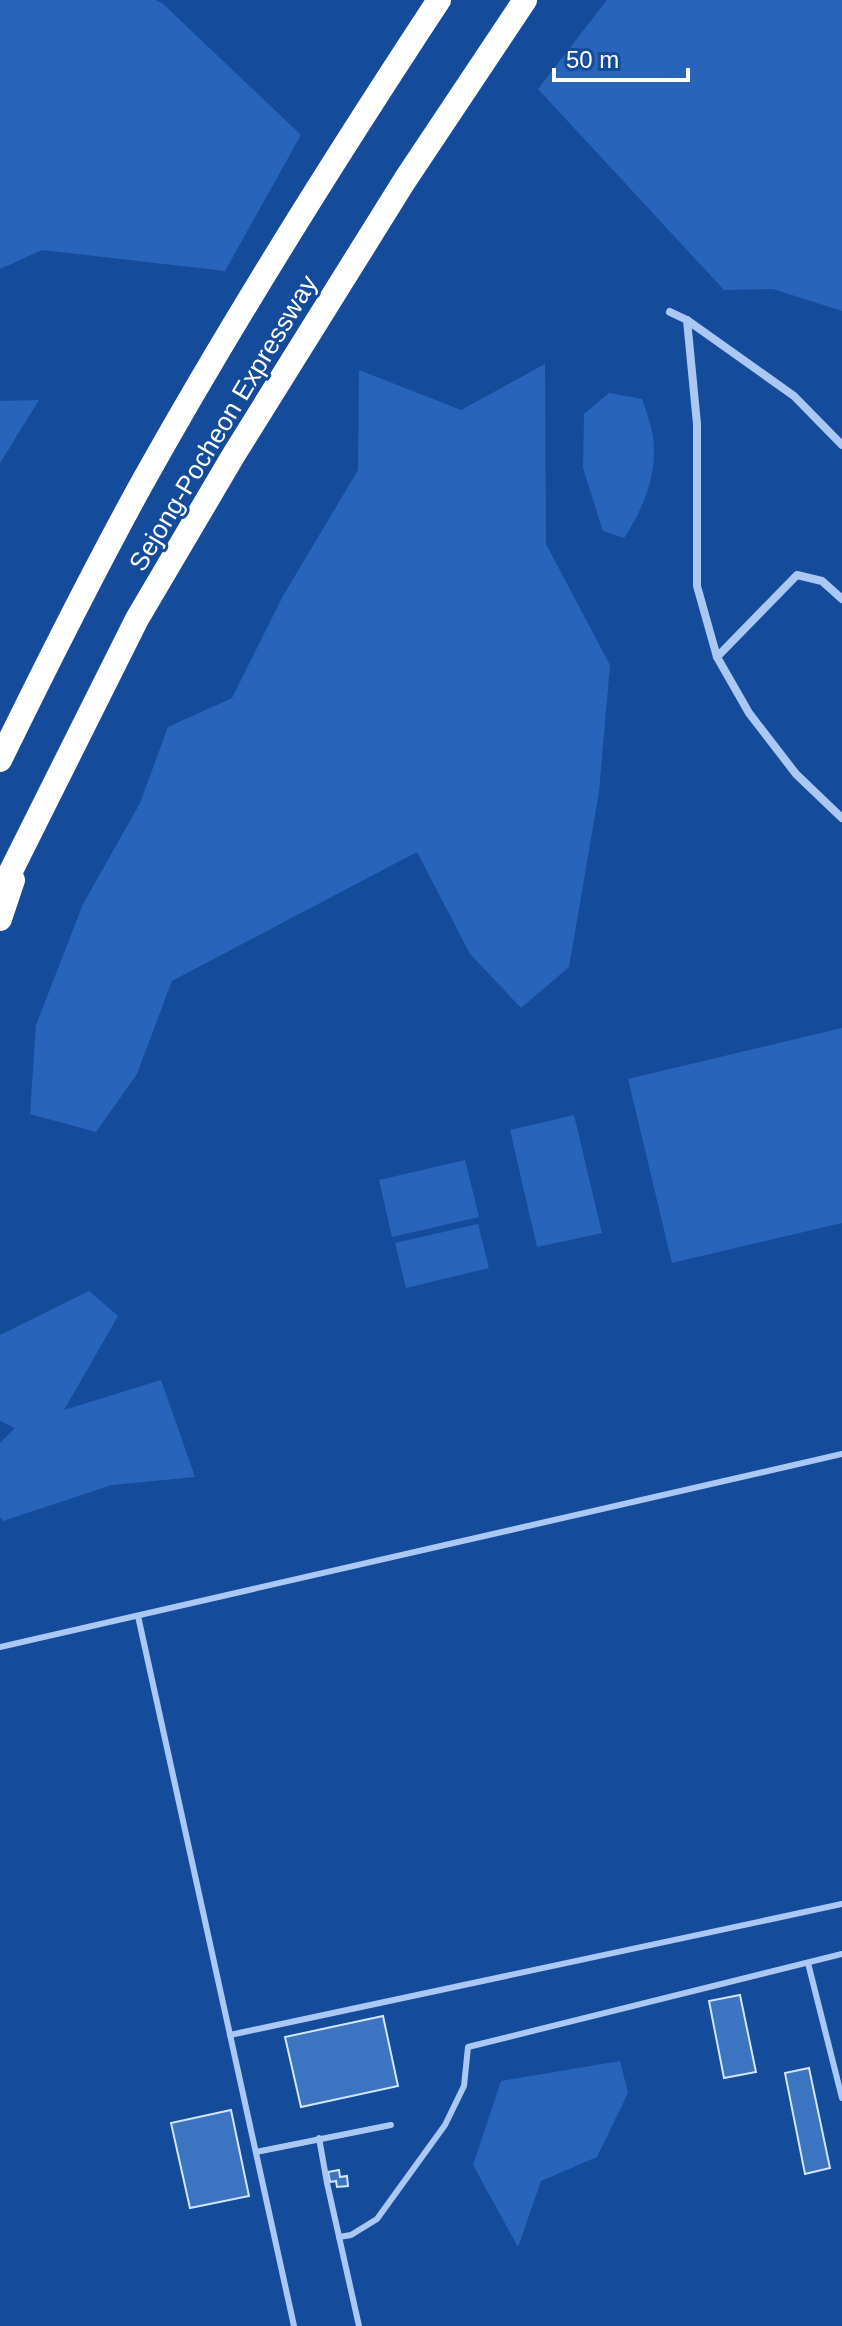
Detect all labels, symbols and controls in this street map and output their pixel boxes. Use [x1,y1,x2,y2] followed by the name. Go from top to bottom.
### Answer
[554,32,688,82] scale bar
[566,46,619,73] text: 50 m
[123,270,323,576] street label: Sejong-Pocheon Expressway

